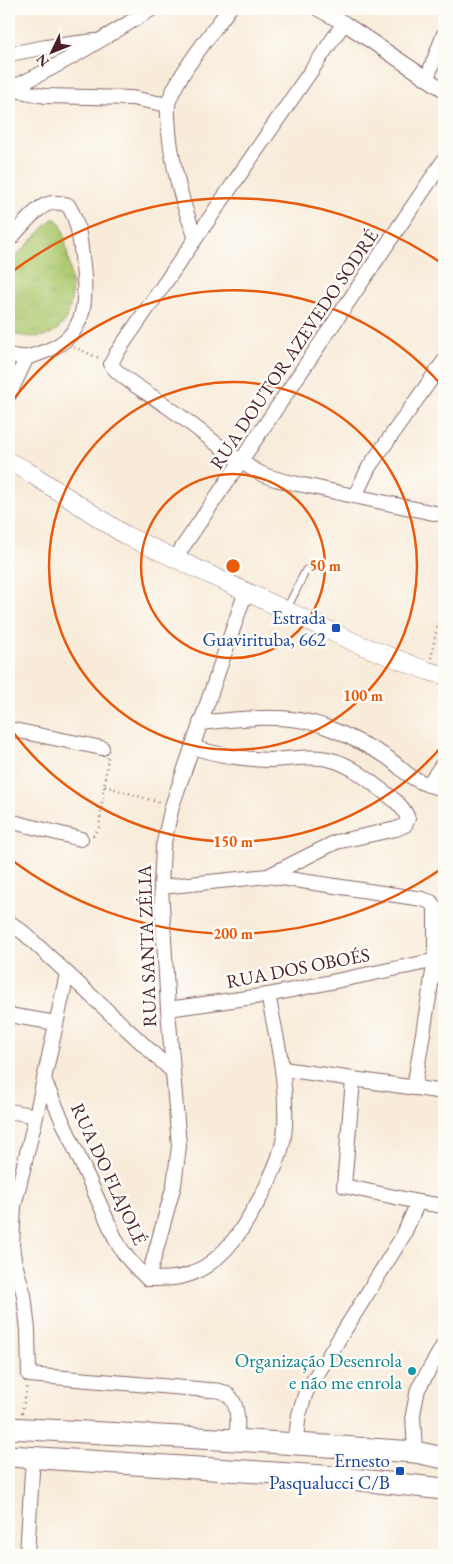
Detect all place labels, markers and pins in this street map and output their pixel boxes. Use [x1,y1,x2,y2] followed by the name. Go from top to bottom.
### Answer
[224,557,242,575] centre of rings
[202,605,326,652] place label: Estrada Guavirituba, 662
[330,622,342,634] marker: Estrada Guavirituba, 662
[235,1348,402,1395] place label: Organização Desenrola e não me enrola
[406,1365,418,1377] marker: Organização Desenrola e não me enrola
[269,1448,390,1495] place label: Ernesto Pasqualucci C/B
[394,1465,406,1477] marker: Ernesto Pasqualucci C/B

